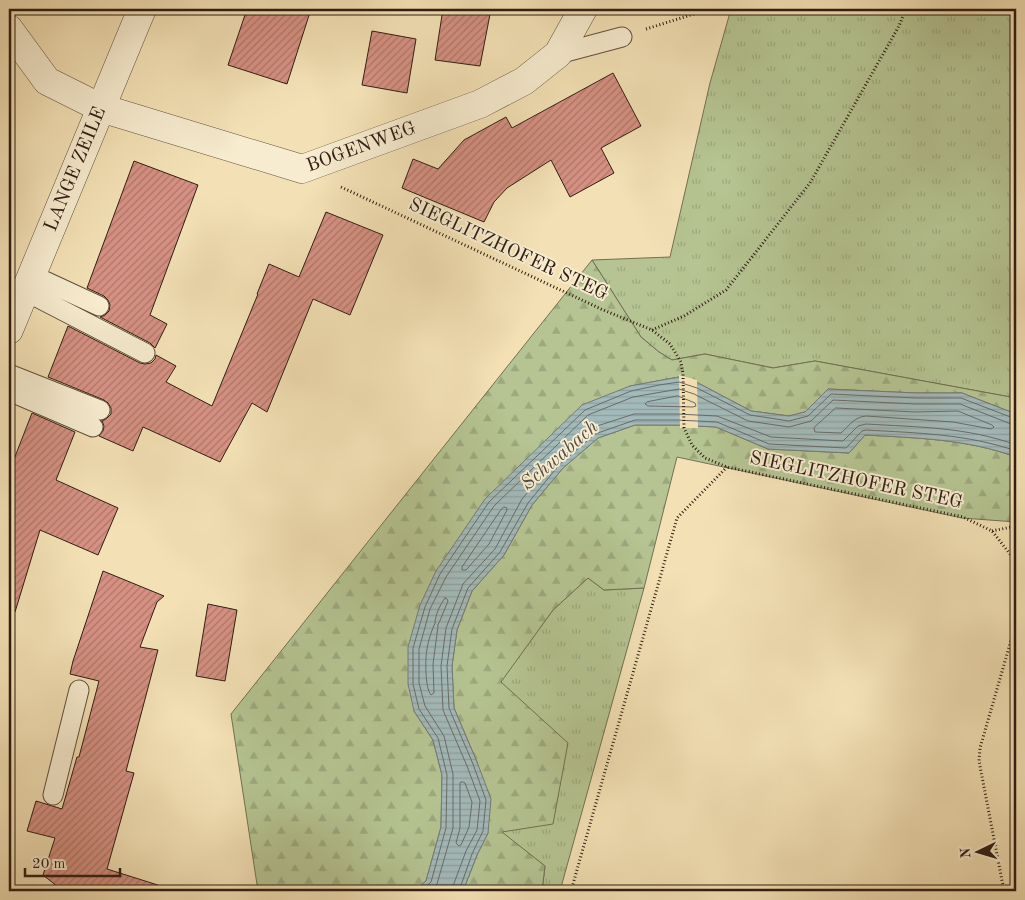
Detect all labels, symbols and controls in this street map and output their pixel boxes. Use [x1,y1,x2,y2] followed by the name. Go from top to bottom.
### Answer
[41,104,110,234] street label: LANGE ZEILE
[304,119,419,176] street label: BOGENWEG
[405,195,611,305] street label: SIEGLITZHOFER STEG
[518,417,602,495] water label: Schwabach
[748,449,965,513] street label: SIEGLITZHOFER STEG
[952,828,1002,878] north arrow
[25,845,120,877] scale bar
[959,847,973,859] text: N
[32,857,66,872] text: 20 m

